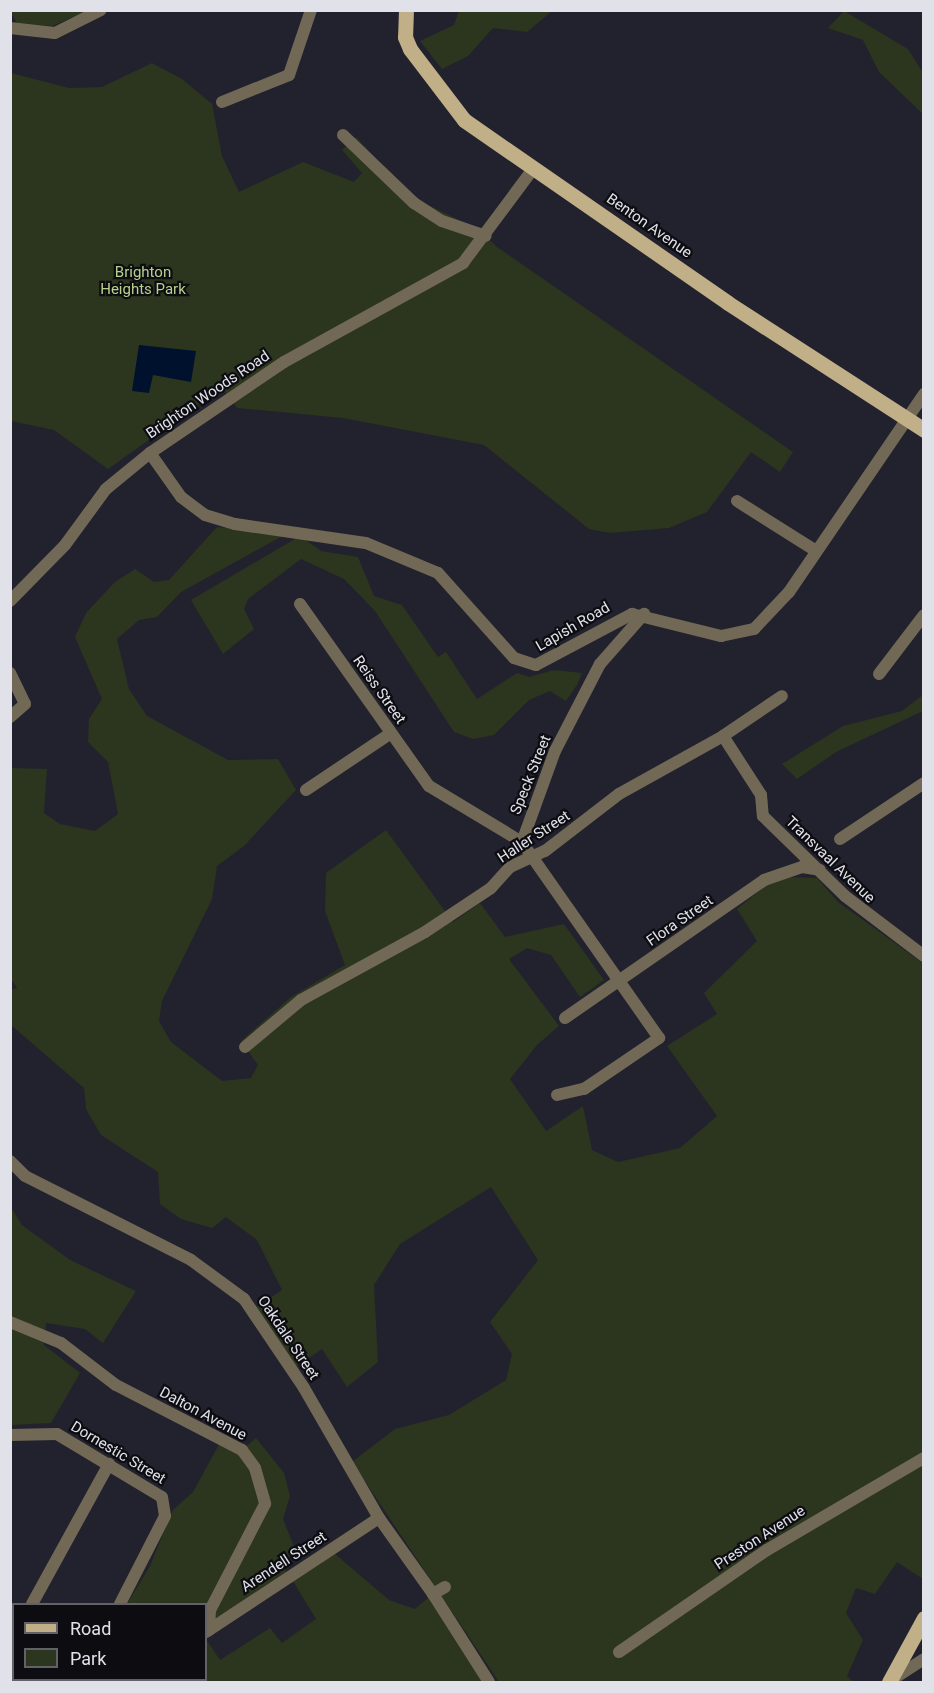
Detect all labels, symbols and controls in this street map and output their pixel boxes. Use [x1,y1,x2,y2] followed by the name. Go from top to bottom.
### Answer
[603,190,695,262] street label: Benton Avenue
[100,263,186,298] park label: Brighton Heights Park
[143,347,273,443] street label: Brighton Woods Road
[533,599,613,655] street label: Lapish Road
[349,652,409,728] street label: Reiss Street
[507,733,555,817] street label: Speck Street
[495,807,573,867] street label: Haller Street
[782,813,878,907] street label: Transvaal Avenue
[643,892,717,950] street label: Flora Street
[253,1293,323,1383] street label: Oakdale Street
[156,1384,250,1444] street label: Dalton Avenue
[67,1418,169,1488] street label: Dornestic Street
[711,1502,809,1574] street label: Preston Avenue
[238,1528,330,1596] street label: Arendell Street
[12,1603,207,1681] legend
[70,1618,111,1639] text: Road
[70,1648,106,1669] text: Park

